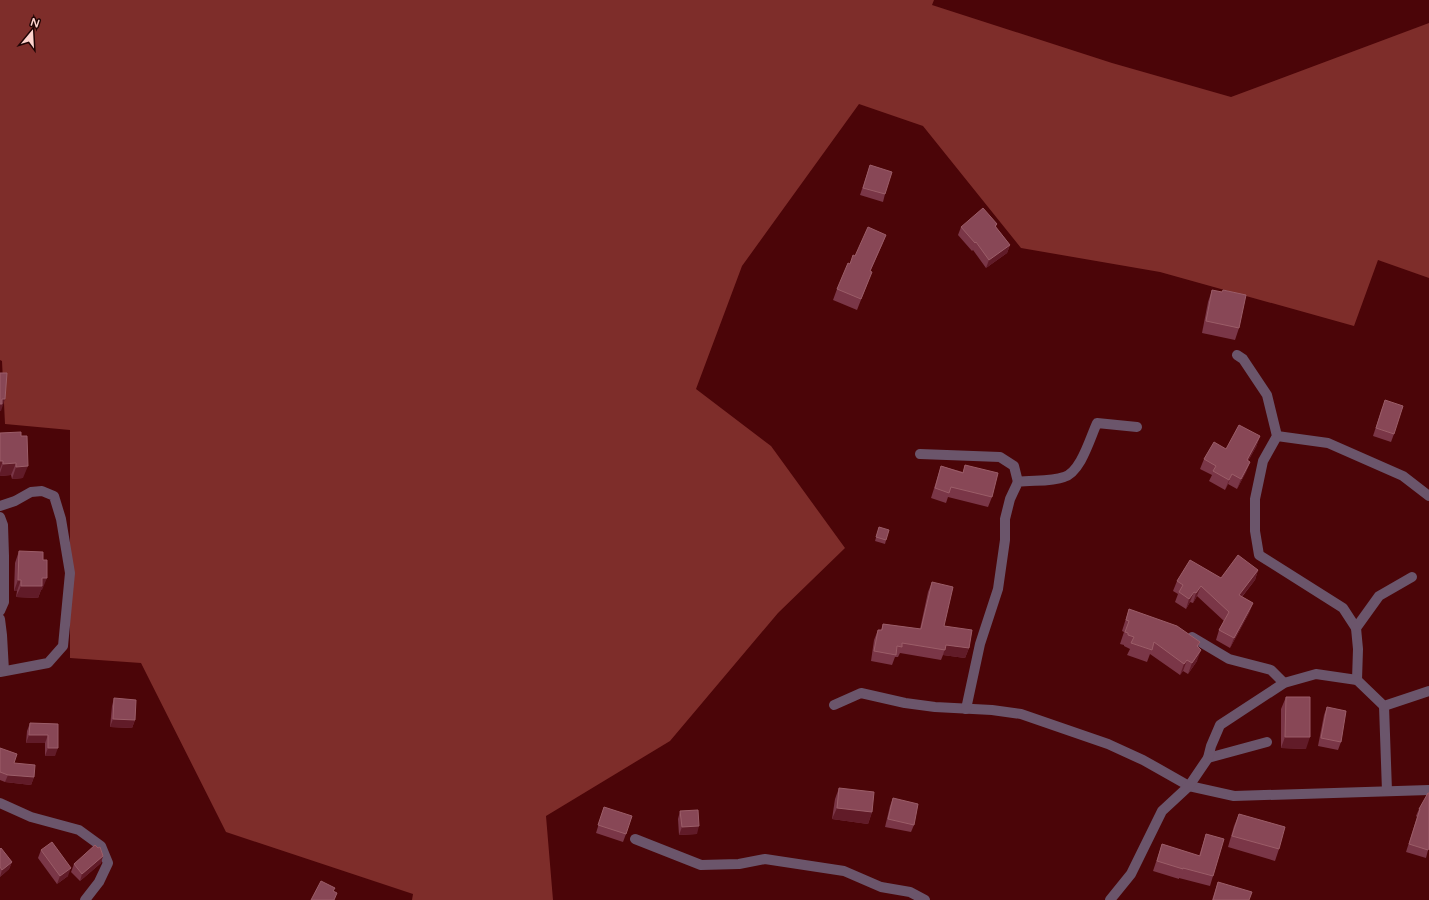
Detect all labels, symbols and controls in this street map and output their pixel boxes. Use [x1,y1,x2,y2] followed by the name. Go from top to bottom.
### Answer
[12,12,52,52] north arrow
[29,15,41,31] text: N

